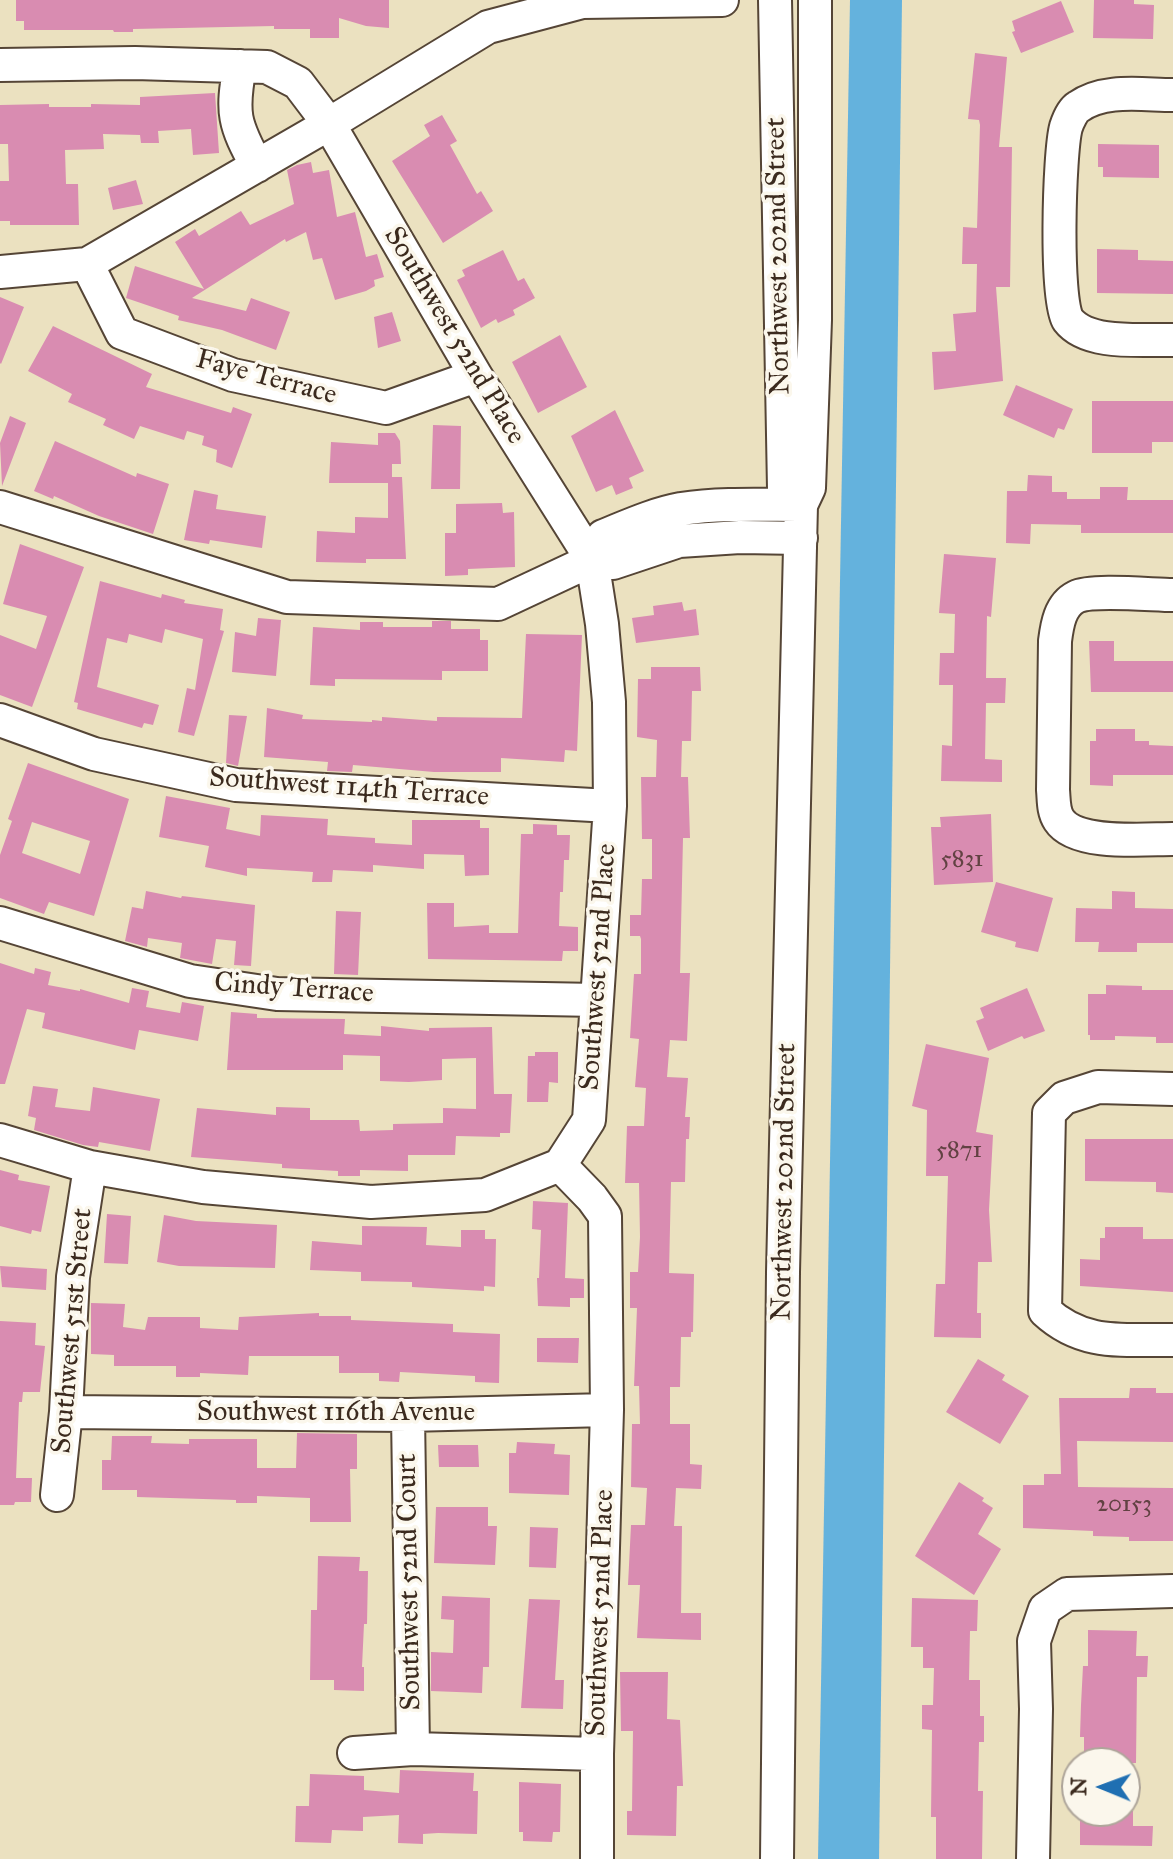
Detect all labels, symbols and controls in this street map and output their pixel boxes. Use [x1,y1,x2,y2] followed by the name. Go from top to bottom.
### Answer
[760,117,798,395] street label: Northwest 202nd Street
[376,221,532,451] street label: Southwest 52nd Place
[192,343,340,413] street label: Faye Terrace
[208,761,490,815] street label: Southwest 114th Terrace
[574,842,624,1092] street label: Southwest 52nd Place
[941,846,983,874] house number: 5831
[213,967,375,1011] street label: Cindy Terrace
[766,1043,804,1321] street label: Northwest 202nd Street
[936,1137,982,1165] house number: 5871
[46,1207,100,1455] street label: Southwest 51st Street
[197,1396,475,1430] street label: Southwest 116th Avenue
[391,1453,429,1711] street label: Southwest 52nd Court
[580,1489,622,1737] street label: Southwest 52nd Place
[1096,1491,1152,1519] house number: 20153
[1061,1747,1141,1827] north arrow
[1065,1777,1092,1796] text: N

